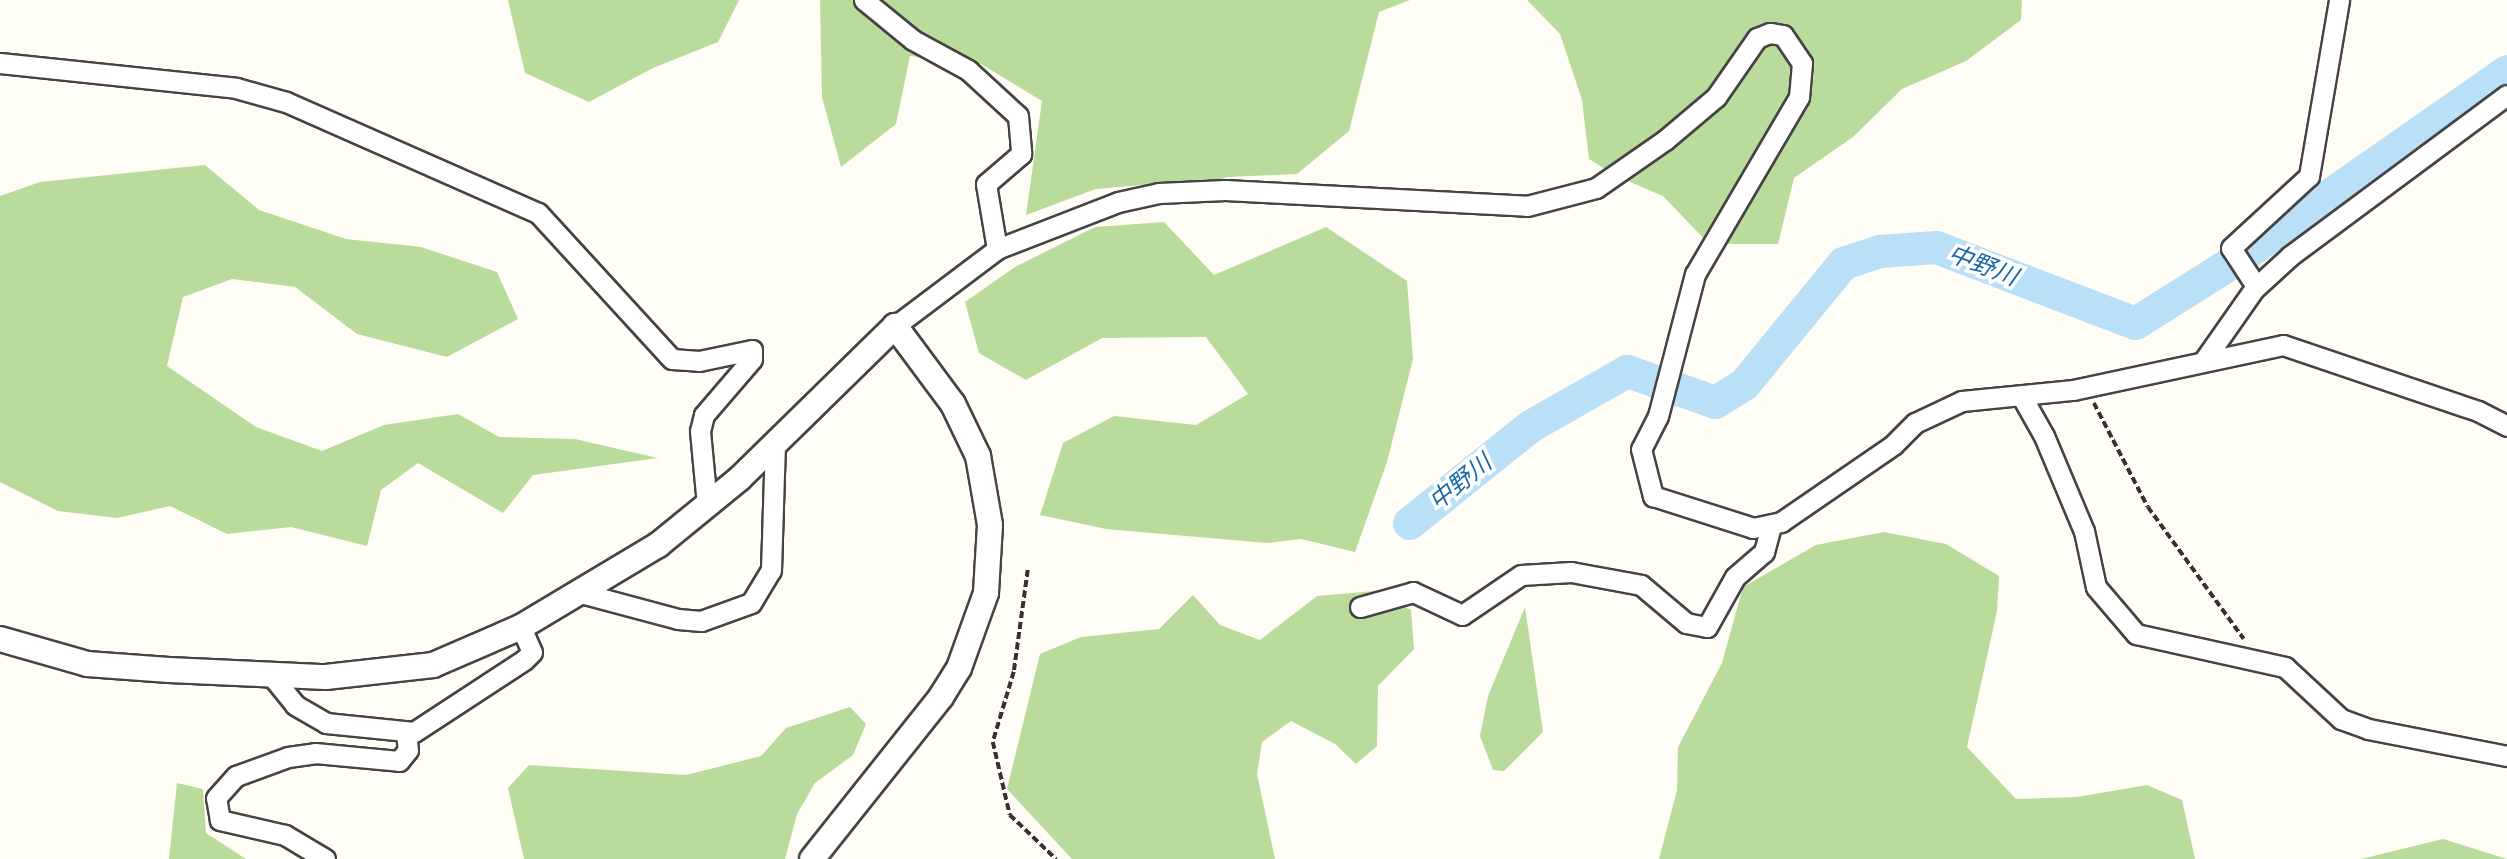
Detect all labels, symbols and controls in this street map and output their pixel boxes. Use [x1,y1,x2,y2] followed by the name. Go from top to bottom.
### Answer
[1944,239,2022,291] water label: 中野川
[1423,448,1497,516] water label: 中野川

